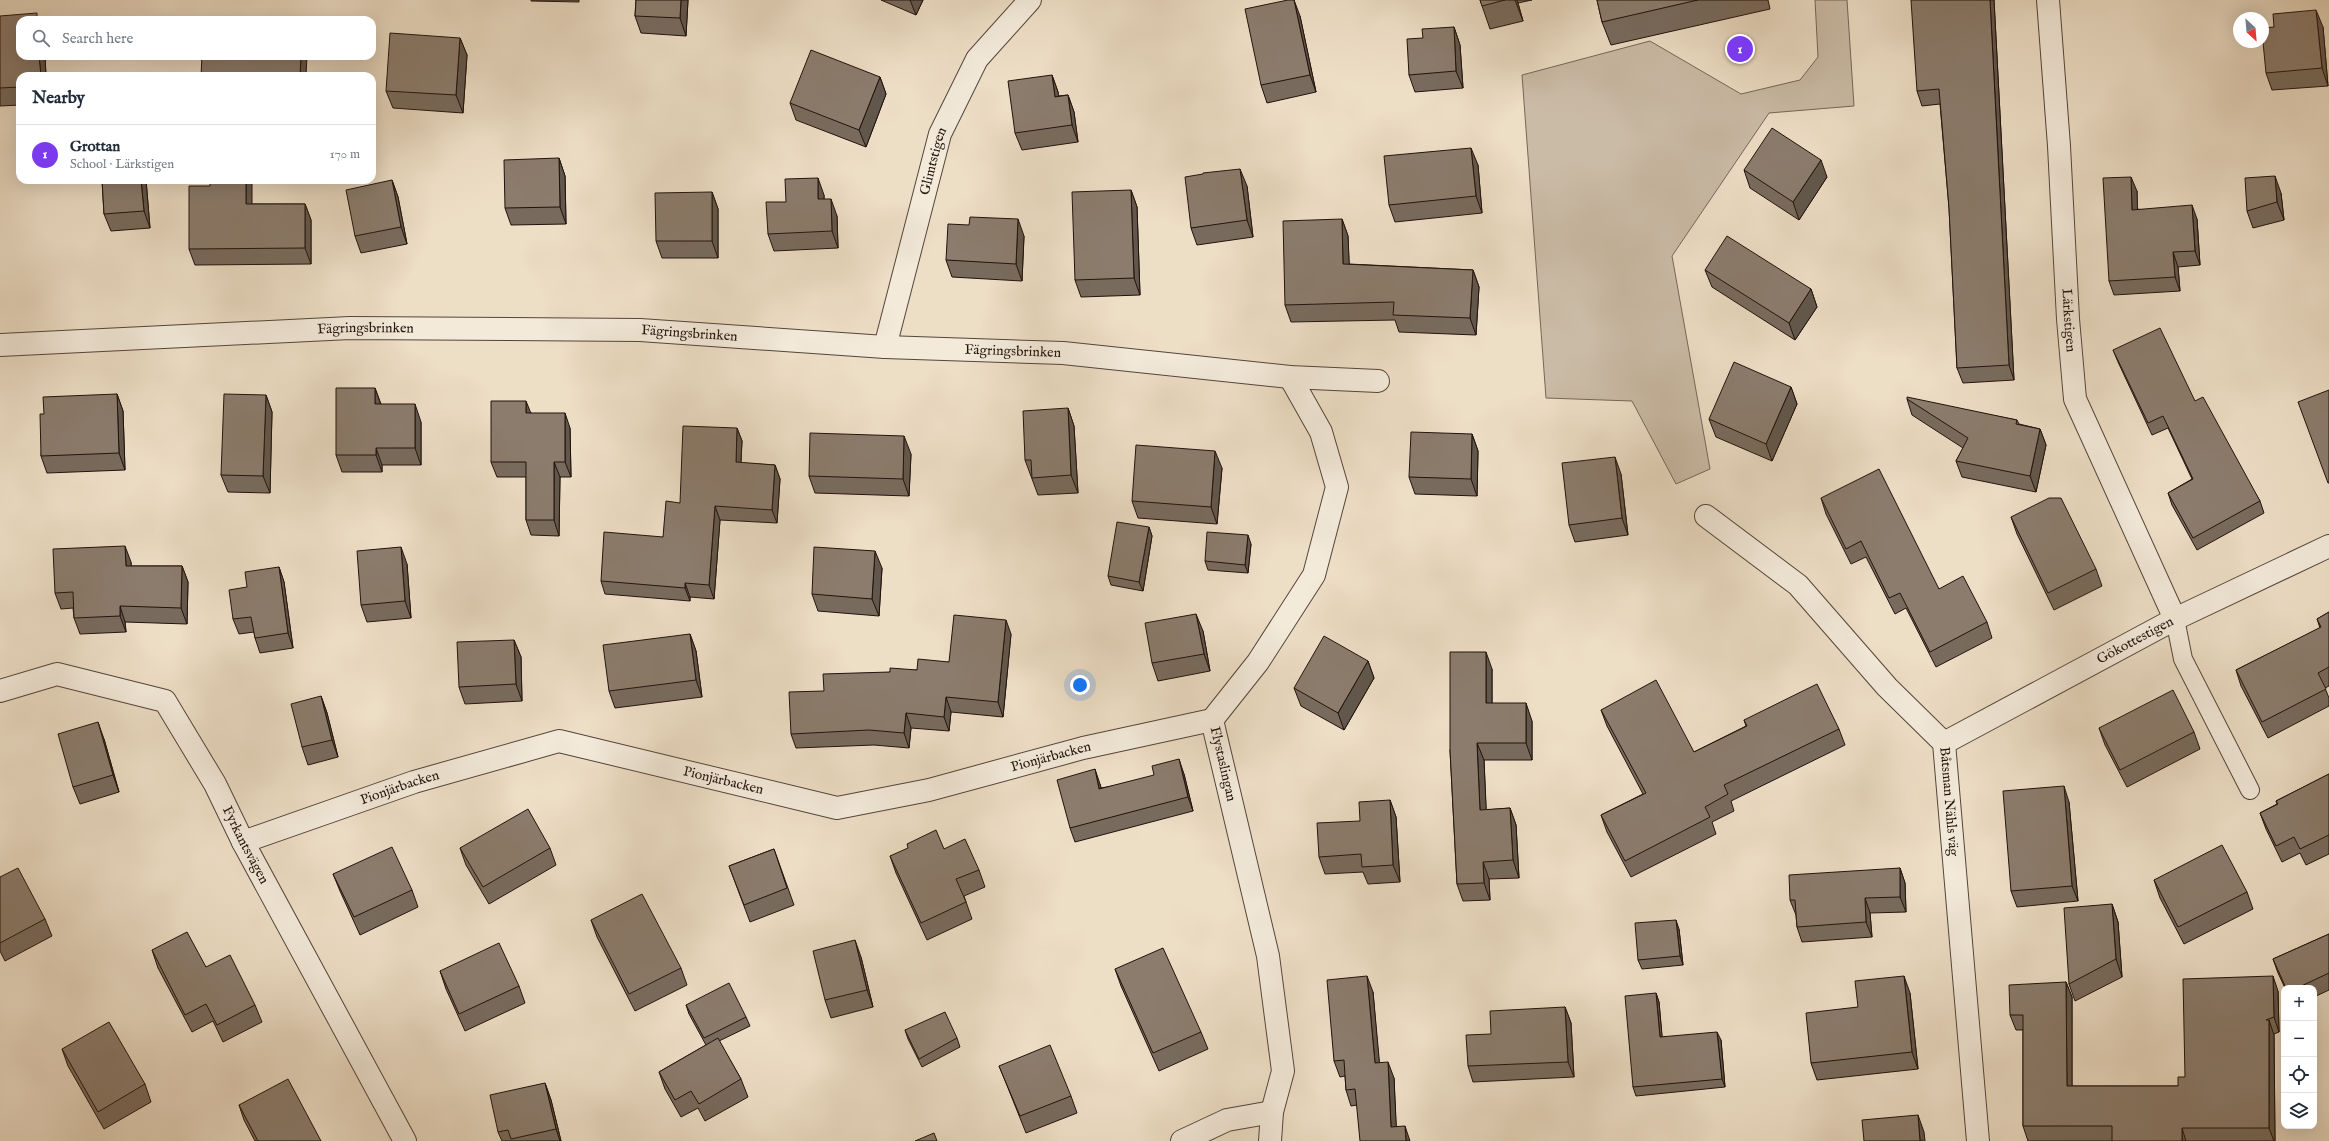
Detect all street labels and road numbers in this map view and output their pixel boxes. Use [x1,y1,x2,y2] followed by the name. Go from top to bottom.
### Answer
[916,124,951,197] street label: Glimtstigen
[2057,288,2080,353] street label: Lärkstigen
[317,319,414,339] street label: Fägringsbrinken
[641,321,739,346] street label: Fägringsbrinken
[964,341,1062,362] street label: Fägringsbrinken
[2094,612,2177,668] street label: Gökottestigen
[1206,725,1240,804] street label: Flystaslingan
[1009,737,1093,776] street label: Pionjärbacken
[1935,746,1963,857] street label: Båtsman Nähls väg
[681,762,766,799] street label: Pionjärbacken
[358,766,442,809] street label: Pionjärbacken
[218,803,273,888] street label: Fyrkantsvägen

